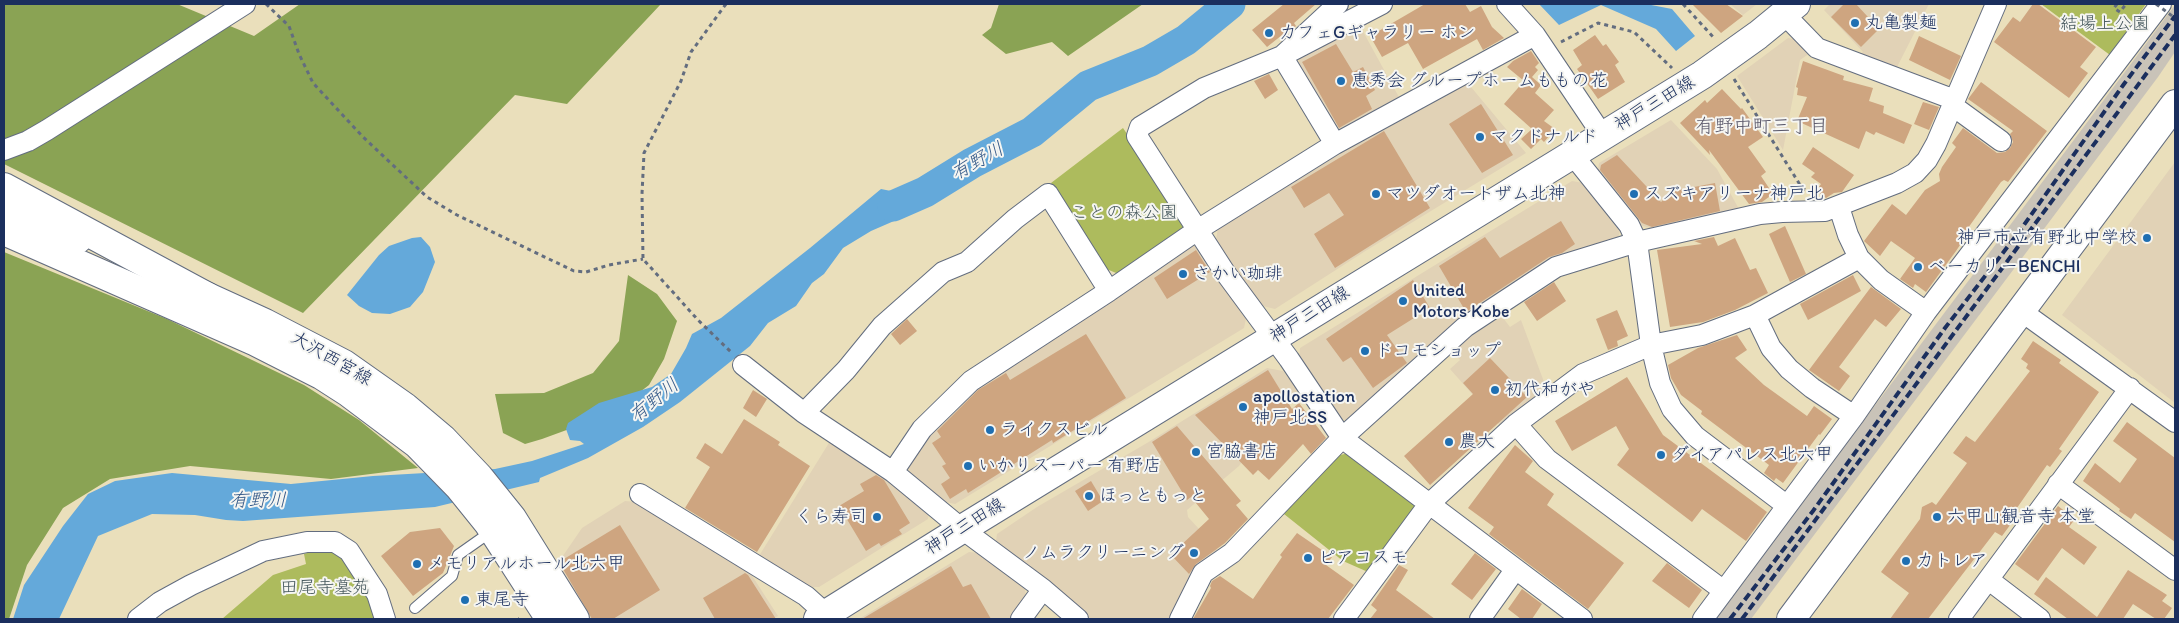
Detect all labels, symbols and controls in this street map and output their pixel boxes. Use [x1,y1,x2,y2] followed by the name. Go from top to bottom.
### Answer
[1865,12,1937,34] place label: 丸亀製麺
[2060,13,2150,35] park label: 結場上公園
[1849,17,1861,29] marker: 丸亀製麺
[1279,22,1475,44] place label: カフェGギャラリー ホン
[1263,27,1275,39] marker: カフェGギャラリー ホン
[1351,70,1608,92] place label: 恵秀会 グループホームももの花
[1611,72,1699,136] street label: 神戸三田線
[1335,75,1347,87] marker: 恵秀会 グループホームももの花
[1696,116,1828,138] district label: 有野中町三丁目
[1490,126,1598,148] place label: マクドナルド
[1474,131,1486,143] marker: マクドナルド
[948,138,1008,186] water label: 有野川
[1386,183,1566,205] place label: マツダオートザム北神
[1644,183,1824,205] place label: スズキアリーナ神戸北
[1370,188,1382,200] marker: マツダオートザム北神
[1628,188,1640,200] marker: スズキアリーナ神戸北
[1070,202,1178,224] park label: ことの森公園
[1957,227,2137,249] place label: 神戸市立有野北中学校
[2141,232,2153,244] marker: 神戸市立有野北中学校
[1928,256,2080,278] place label: ベーカリーBENCHI
[1912,261,1924,273] marker: ベーカリーBENCHI
[1193,263,1283,285] place label: さかい珈琲
[1177,268,1189,280] marker: さかい珈琲
[1413,280,1510,322] place label: United Motors Kobe
[1266,282,1354,348] street label: 神戸三田線
[1397,295,1409,307] marker: United Motors Kobe
[287,327,375,391] street label: 大沢西宮線
[1375,340,1501,362] place label: ドコモショップ
[1359,345,1371,357] marker: ドコモショップ
[626,374,684,428] water label: 有野川
[1505,379,1595,401] place label: 初代和がや
[1489,384,1501,396] marker: 初代和がや
[1253,386,1355,428] place label: apollostation 神戸北SS
[1237,401,1249,413] marker: apollostation 神戸北SS
[1000,419,1108,441] place label: ライクスビル
[984,424,996,436] marker: ライクスビル
[1459,431,1495,453] place label: 農大
[1443,436,1455,448] marker: 農大
[1206,441,1278,463] place label: 宮脇書店
[1671,444,1833,466] place label: ダイアパレス北六甲
[1190,446,1202,458] marker: 宮脇書店
[1655,449,1667,461] marker: ダイアパレス北六甲
[978,455,1161,477] place label: いかりスーパー 有野店
[962,460,974,472] marker: いかりスーパー 有野店
[1099,485,1207,507] place label: ほっともっと
[230,490,286,512] water label: 有野川
[1083,490,1095,502] marker: ほっともっと
[921,494,1009,560] street label: 神戸三田線
[795,506,867,528] place label: くら寿司
[1947,506,2095,528] place label: 六甲山観音寺 本堂
[871,511,883,523] marker: くら寿司
[1931,511,1943,523] marker: 六甲山観音寺 本堂
[1022,542,1184,564] place label: ノムラクリーニング
[1188,547,1200,559] marker: ノムラクリーニング
[1318,547,1408,569] place label: ピアコスモ
[1916,550,1988,572] place label: カトレア
[1302,552,1314,564] marker: ピアコスモ
[427,553,625,575] place label: メモリアルホール北六甲
[1900,555,1912,567] marker: カトレア
[411,558,423,570] marker: メモリアルホール北六甲
[280,577,370,599] park label: 田尾寺墓苑
[475,589,529,611] place label: 東尾寺
[459,594,471,606] marker: 東尾寺

